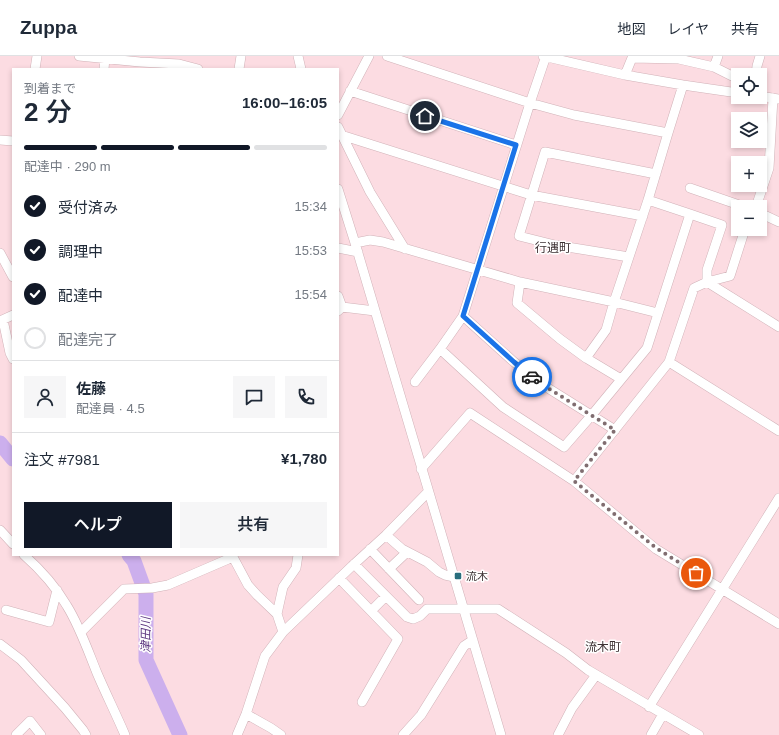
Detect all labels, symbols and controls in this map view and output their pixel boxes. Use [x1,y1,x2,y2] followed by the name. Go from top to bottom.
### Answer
[20,17,77,38] text: Zuppa
[617,21,645,37] text: 地図
[667,21,709,37] text: レイヤ
[731,21,759,37] text: 共有
[731,68,767,236] map controls
[731,68,767,104] button: locate
[24,81,76,96] text: 到着まで
[242,94,327,111] text: 16:00–16:05
[24,97,72,127] text: 2 分
[408,99,442,133] pin
[414,105,436,127] icon: home
[731,112,767,148] button: layers
[731,156,767,192] button: +
[24,159,111,174] text: 配達中 · 290 m
[24,195,46,217] icon: check
[58,199,118,216] text: 受付済み
[294,199,327,214] text: 15:34
[731,200,767,236] button: −
[24,239,46,261] icon: check
[535,241,571,255] district label: 行遇町
[58,243,103,260] text: 調理中
[294,243,327,258] text: 15:53
[24,283,46,305] icon: check
[58,287,103,304] text: 配達中
[294,287,327,302] text: 15:54
[58,331,118,348] text: 配達完了
[512,357,552,397] courier
[521,366,543,388] icon: car
[24,376,66,418] button: person
[233,376,275,418] button: chat
[285,376,327,418] button: phone
[76,380,106,397] text: 佐藤
[76,401,145,416] text: 配達員 · 4.5
[281,450,327,467] text: ¥1,780
[24,451,100,468] text: 注文 #7981
[24,502,172,548] button: ヘルプ
[180,502,327,548] button: 共有
[679,556,713,590] pin
[685,562,707,584] icon: bag
[466,570,488,582] place label: 流木
[453,571,463,581] marker: 流木
[139,615,153,653] water label: 津田川
[585,640,621,654] district label: 流木町

